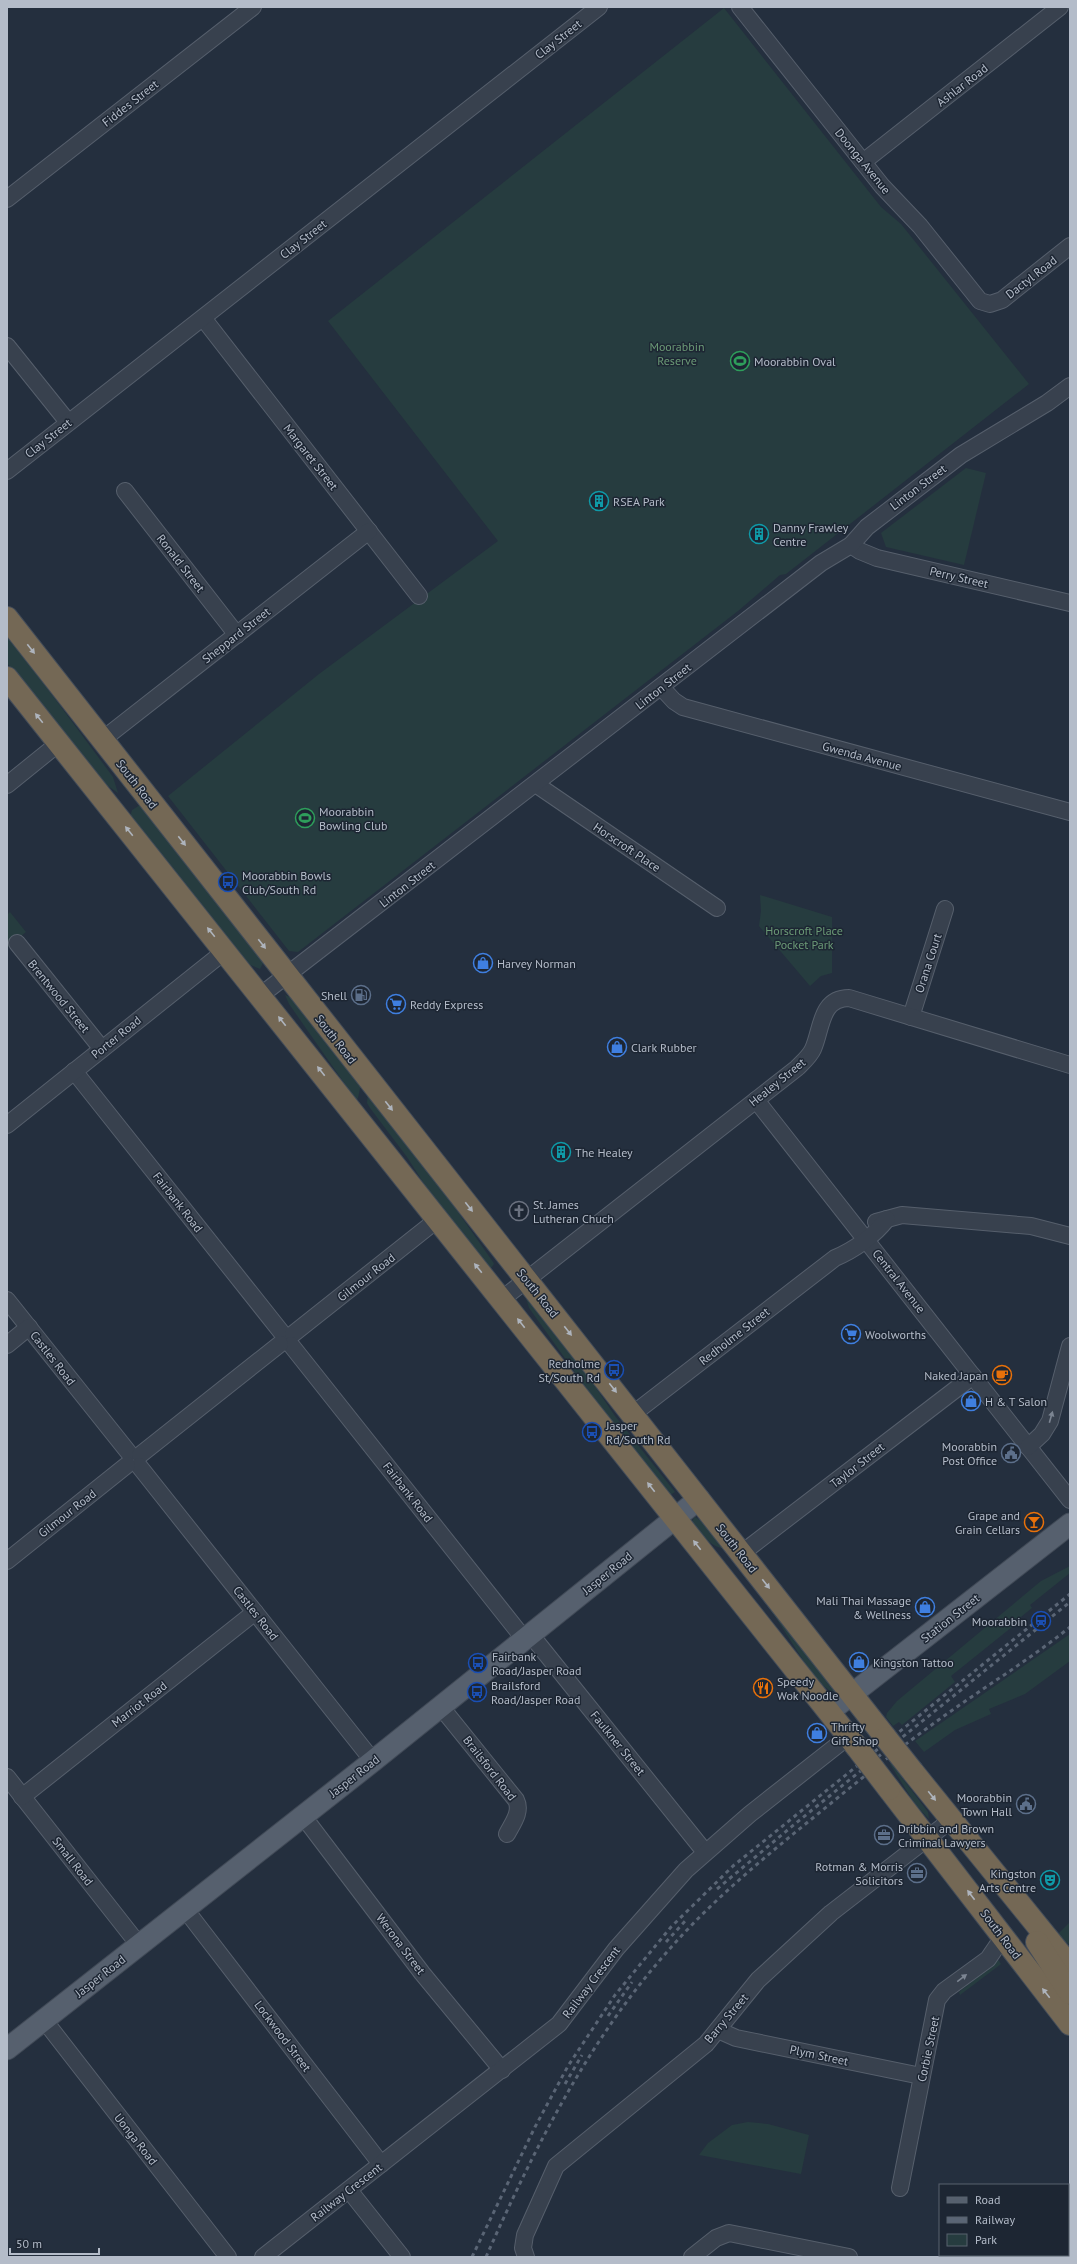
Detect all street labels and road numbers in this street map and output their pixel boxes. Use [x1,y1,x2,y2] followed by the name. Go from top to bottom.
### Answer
[532,16,584,62] street label: Clay Street
[933,60,991,110] street label: Ashlar Road
[99,76,161,130] street label: Fiddes Street
[832,125,894,197] street label: Doonga Avenue
[277,216,329,262] street label: Clay Street
[1002,252,1060,302] street label: Dactyl Road
[22,415,74,461] street label: Clay Street
[280,421,342,493] street label: Margaret Street
[887,461,949,513] street label: Linton Street
[154,531,208,595] street label: Ronald Street
[928,563,990,591] street label: Perry Street
[199,604,273,666] street label: Sheppard Street
[632,660,694,712] street label: Linton Street
[821,738,903,774] street label: Gwenda Avenue
[113,756,161,812] street label: South Road
[591,819,663,875] street label: Horscroft Place
[376,858,438,910] street label: Linton Street
[911,931,945,995] street label: Orana Court
[25,956,93,1036] street label: Brentwood Street
[312,1011,360,1067] street label: South Road
[88,1012,144,1062] street label: Porter Road
[746,1055,808,1109] street label: Healey Street
[150,1169,206,1235] street label: Fairbank Road
[869,1246,929,1316] street label: Central Avenue
[334,1250,398,1304] street label: Gilmour Road
[514,1266,562,1320] street label: South Road
[696,1304,772,1368] street label: Redholme Street
[27,1328,79,1388] street label: Castles Road
[827,1439,887,1491] street label: Taylor Street
[380,1459,436,1525] street label: Fairbank Road
[35,1486,99,1540] street label: Gilmour Road
[713,1520,761,1576] street label: South Road
[578,1548,635,1598] street label: Jasper Road
[230,1583,282,1643] street label: Castles Road
[918,1590,982,1646] street label: Station Street
[108,1678,170,1730] street label: Marriot Road
[587,1708,649,1778] street label: Faulkner Street
[460,1733,520,1803] street label: Brailsford Road
[325,1752,382,1801] street label: Jasper Road
[49,1834,97,1888] street label: Small Road
[977,1906,1025,1962] street label: South Road
[373,1911,429,1977] street label: Werona Street
[559,1943,623,2021] street label: Railway Crescent
[71,1952,128,2001] street label: Jasper Road
[701,1990,751,2046] street label: Barry Street
[251,1998,315,2074] street label: Lockwood Street
[914,2015,942,2083] street label: Corbie Street
[788,2041,850,2069] street label: Plym Street
[111,2110,161,2168] street label: Uonga Road
[307,2159,385,2225] street label: Railway Crescent

